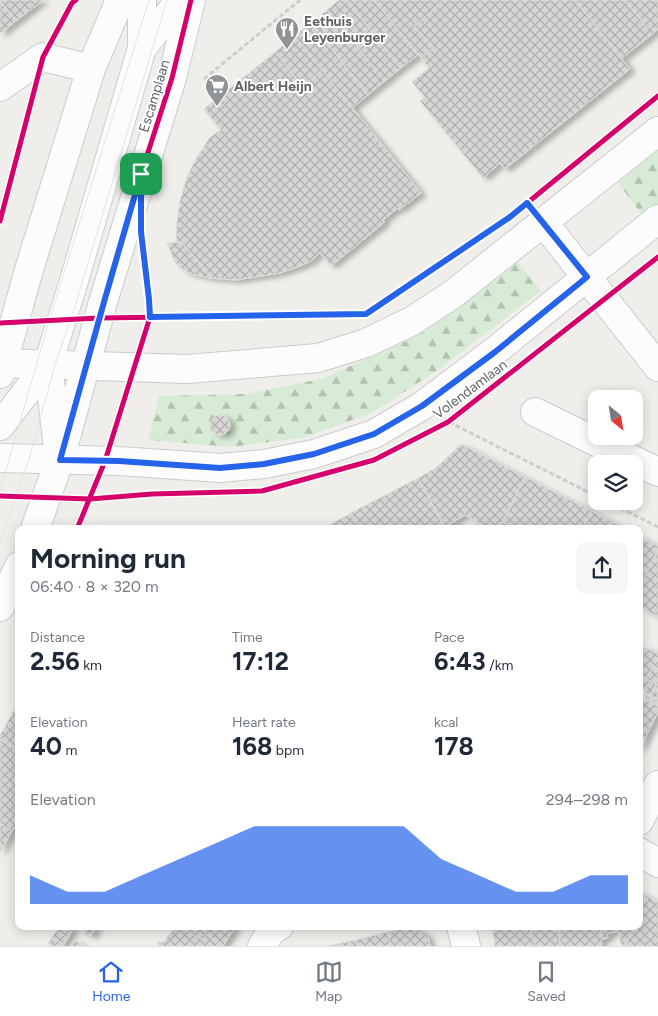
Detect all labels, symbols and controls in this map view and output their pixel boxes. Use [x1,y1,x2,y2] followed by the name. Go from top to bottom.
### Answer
[304,13,386,46] place label: Eethuis Leyenburger
[274,16,300,50] restaurant icon: Eethuis Leyenburger
[135,58,174,134] street label: Escamplaan
[204,73,230,107] supermarket icon: Albert Heijn
[234,78,312,95] place label: Albert Heijn
[120,153,162,195] pin
[127,160,155,188] icon: arrive
[430,356,511,423] street label: Volendamlaan
[588,390,642,445] north arrow
[588,390,643,510] map controls
[588,455,643,510] button: layers
[30,541,186,575] text: Morning run
[576,542,628,594] button: share
[30,577,159,596] text: 06:40 · 8 × 320 m
[30,629,85,646] text: Distance
[232,629,263,646] text: Time
[434,629,464,646] text: Pace
[30,646,80,676] text: 2.56
[232,646,289,676] text: 17:12
[434,646,486,676] text: 6:43
[80,657,102,674] text: km
[486,657,513,674] text: /km
[30,714,88,731] text: Elevation
[232,714,296,731] text: Heart rate
[434,714,458,731] text: kcal
[30,731,62,761] text: 40
[232,731,272,761] text: 168
[434,731,474,761] text: 178
[62,742,77,759] text: m
[272,742,304,759] text: bpm
[30,790,96,809] text: Elevation
[546,790,628,809] text: 294–298 m
[92,958,130,1005] tab: Home
[315,958,343,1005] tab: Map
[527,958,566,1005] tab: Saved

